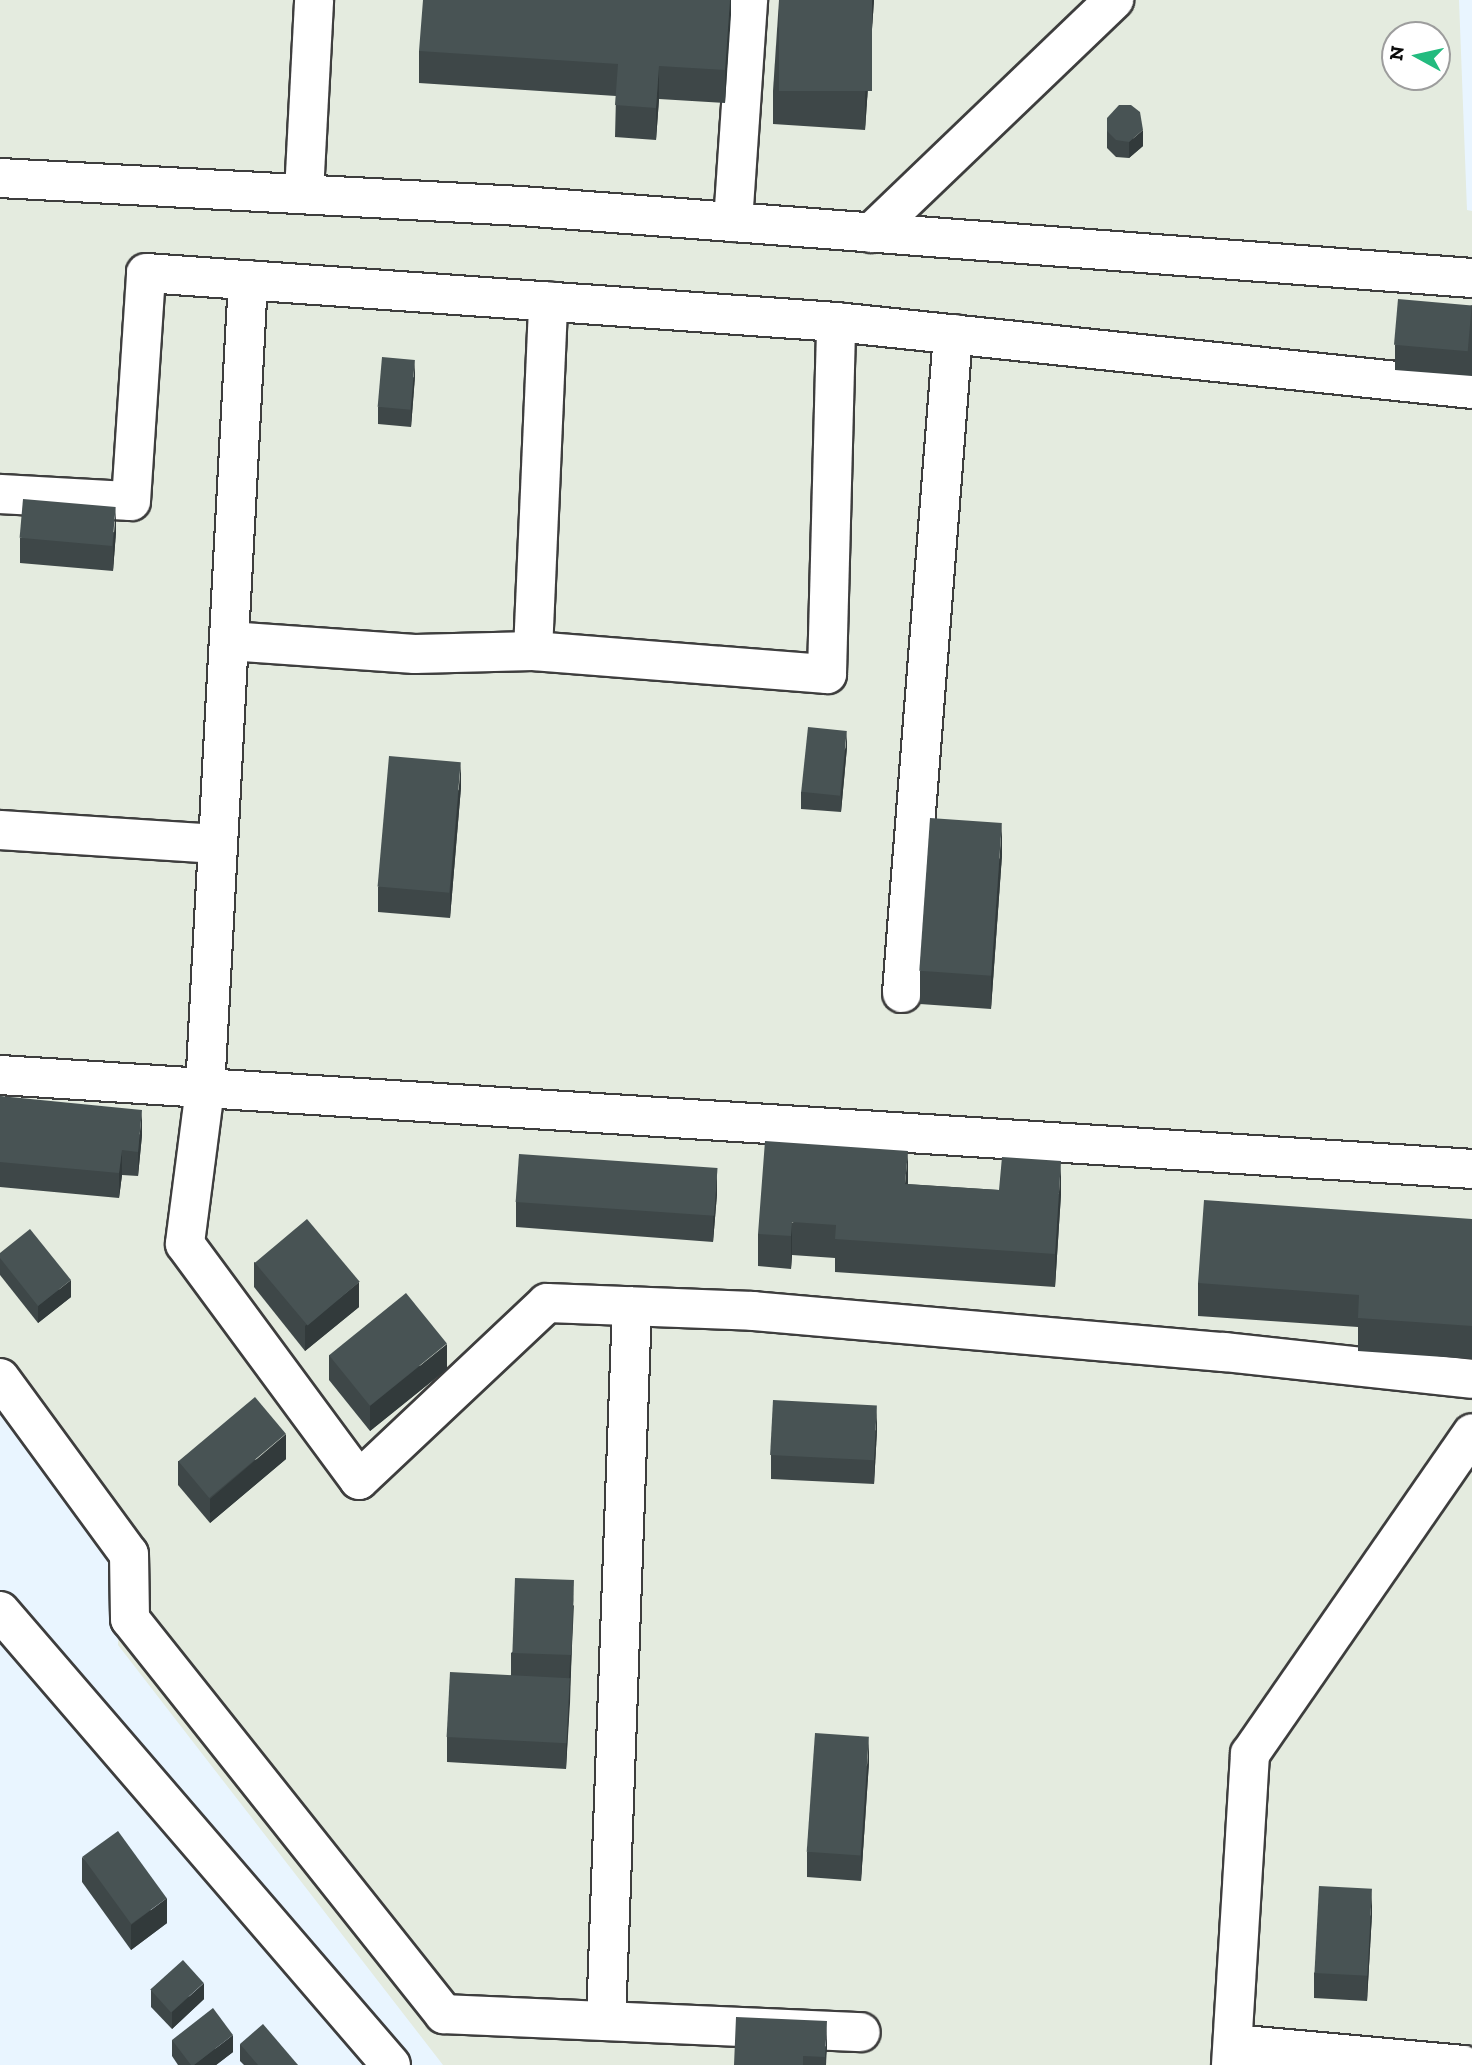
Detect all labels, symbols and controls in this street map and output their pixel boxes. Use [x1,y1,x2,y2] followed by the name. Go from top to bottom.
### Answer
[1381,21,1451,91] north arrow
[1384,45,1409,62] text: N

